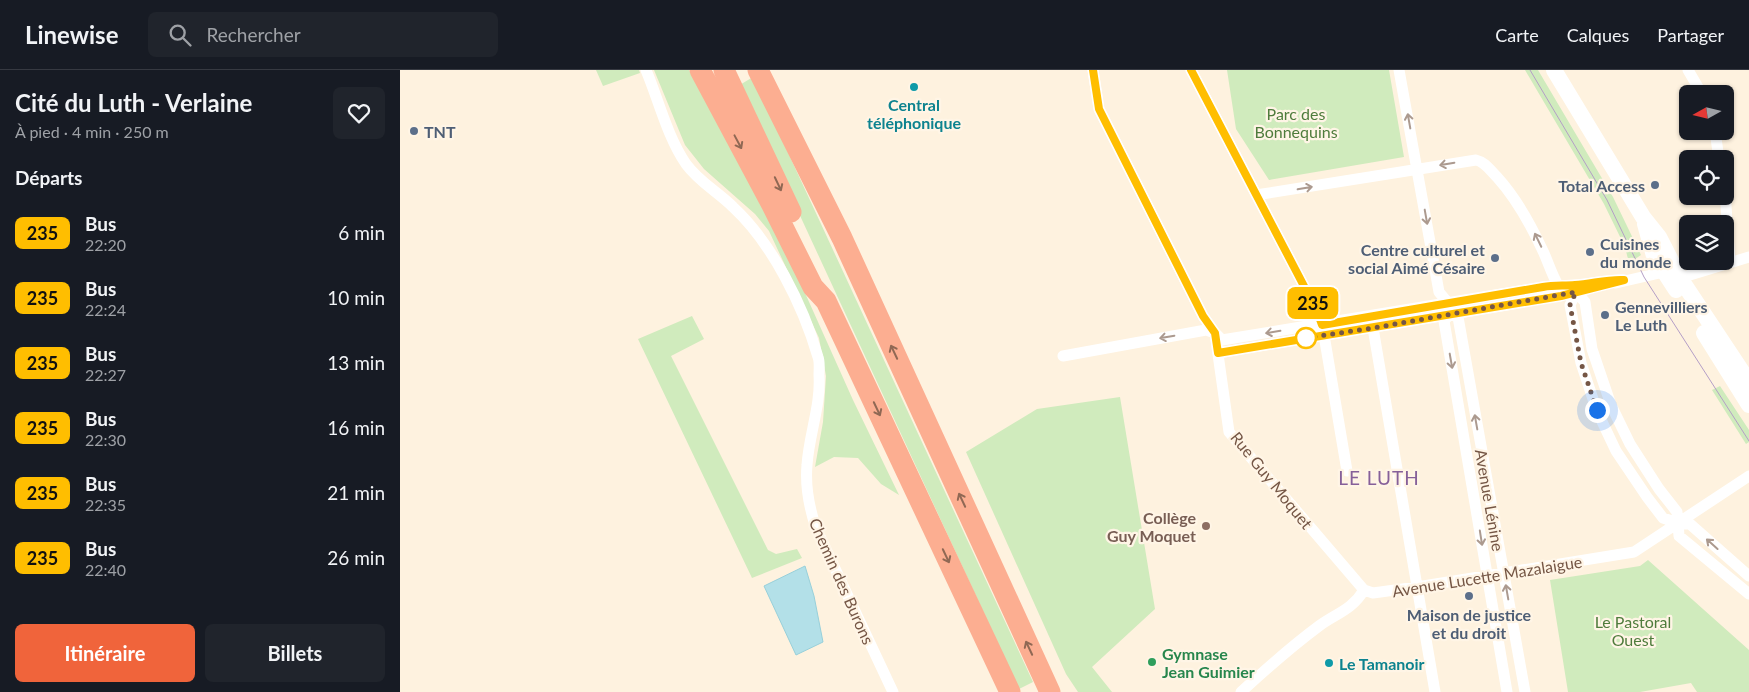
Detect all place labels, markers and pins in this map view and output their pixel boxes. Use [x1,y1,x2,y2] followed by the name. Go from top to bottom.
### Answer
[908,81,920,93] marker: Central téléphonique
[867,95,961,132] place label: Central téléphonique
[424,122,456,141] place label: TNT
[408,125,420,137] marker: TNT
[1558,176,1645,195] place label: Total Access
[1649,179,1661,191] marker: Total Access
[1600,234,1672,271] place label: Cuisines du monde
[1348,240,1485,277] place label: Centre culturel et social Aimé Césaire
[1584,246,1596,258] marker: Cuisines du monde
[1489,252,1501,264] marker: Centre culturel et social Aimé Césaire
[1615,297,1708,334] place label: Gennevilliers Le Luth
[1599,309,1611,321] marker: Gennevilliers Le Luth
[1295,327,1317,349] unlabelled marker
[1107,508,1196,545] place label: Collège Guy Moquet
[1200,520,1212,532] marker: Collège Guy Moquet
[1463,590,1475,602] marker: Maison de justice et du droit
[1407,605,1532,642] place label: Maison de justice et du droit
[1162,644,1255,681] place label: Gymnase Jean Guimier
[1339,654,1425,673] place label: Le Tamanoir
[1146,656,1158,668] marker: Gymnase Jean Guimier
[1323,657,1335,669] marker: Le Tamanoir

